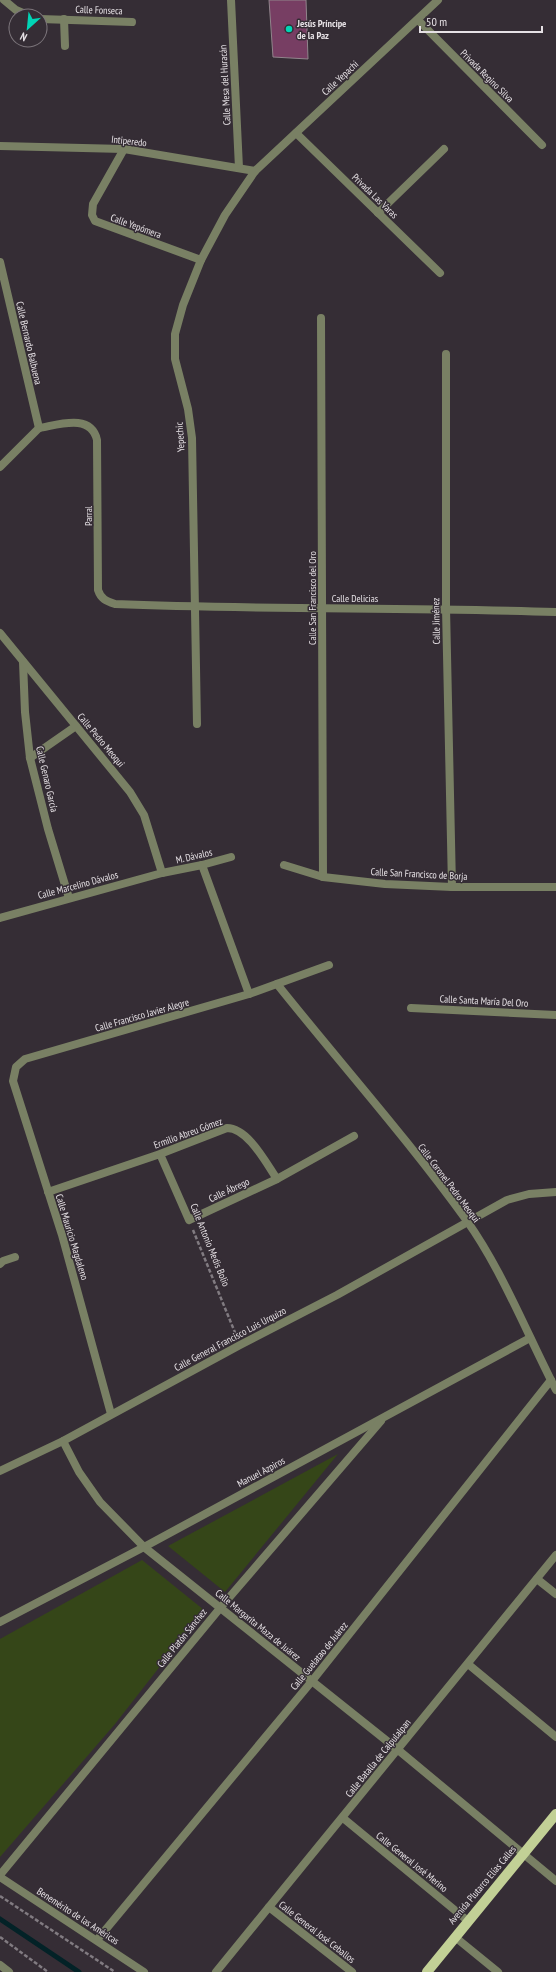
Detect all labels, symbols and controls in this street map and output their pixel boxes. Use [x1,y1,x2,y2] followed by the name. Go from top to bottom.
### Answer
[75,3,123,17] street label: Calle Fonseca
[8,8,48,48] north arrow
[420,8,542,34] scale bar
[426,14,447,29] text: 50 m
[296,17,346,42] place label: Jesús Príncipe de la Paz
[284,24,294,34] marker: Jesús Príncipe de la Paz
[18,29,29,44] text: N
[216,44,234,126] street label: Calle Mesa del Huracán
[458,47,516,105] street label: Privada Regino Silva
[319,58,361,98] street label: Calle Yepachi
[111,133,147,149] street label: Intiperedo
[349,171,401,222] street label: Privada Las Varas
[109,211,163,241] street label: Calle Yepómera
[13,300,45,386] street label: Calle Bernardo Balbuena
[172,421,188,452] street label: Yepechic
[82,505,95,526] street label: Parral
[306,551,319,645] street label: Calle San Francisco del Oro
[332,592,379,605] street label: Calle Delicias
[429,597,443,644] street label: Calle Jiménez
[75,710,127,770] street label: Calle Pedro Meoqui
[33,745,61,813] street label: Calle Genaro García
[175,845,214,866] street label: M. Dávalos
[370,865,468,883] street label: Calle San Francisco de Borja
[36,868,120,902] street label: Calle Marcelino Dávalos
[439,992,529,1010] street label: Calle Santa María Del Oro
[94,995,190,1035] street label: Calle Francisco Javier Alegre
[152,1114,225,1151] street label: Ermilio Abreu Gómez
[415,1141,483,1225] street label: Calle Coronel Pedro Meoqui
[206,1175,252,1205] street label: Calle Ábrego
[53,1192,91,1282] street label: Calle Mauricio Magdaleno
[187,1202,233,1288] street label: Calle Antonio Medis Bolio
[172,1304,288,1374] street label: Calle General Francisco Luis Urquizo
[235,1454,288,1490] street label: Manuel Azpiros
[213,1586,304,1664] street label: Calle Margarita Maza de Juárez
[154,1606,210,1670] street label: Calle Platón Sánchez
[288,1619,351,1693] street label: Calle Guelatao de Juárez
[342,1716,414,1800] street label: Calle Batalla de Calpulalpan
[373,1829,451,1895] street label: Calle General José Merino
[445,1842,519,1927] street label: Avenida Plutarco Elías Calles
[34,1885,122,1948] street label: Benemérito de las Américas
[276,1898,358,1966] street label: Calle General José Ceballos

